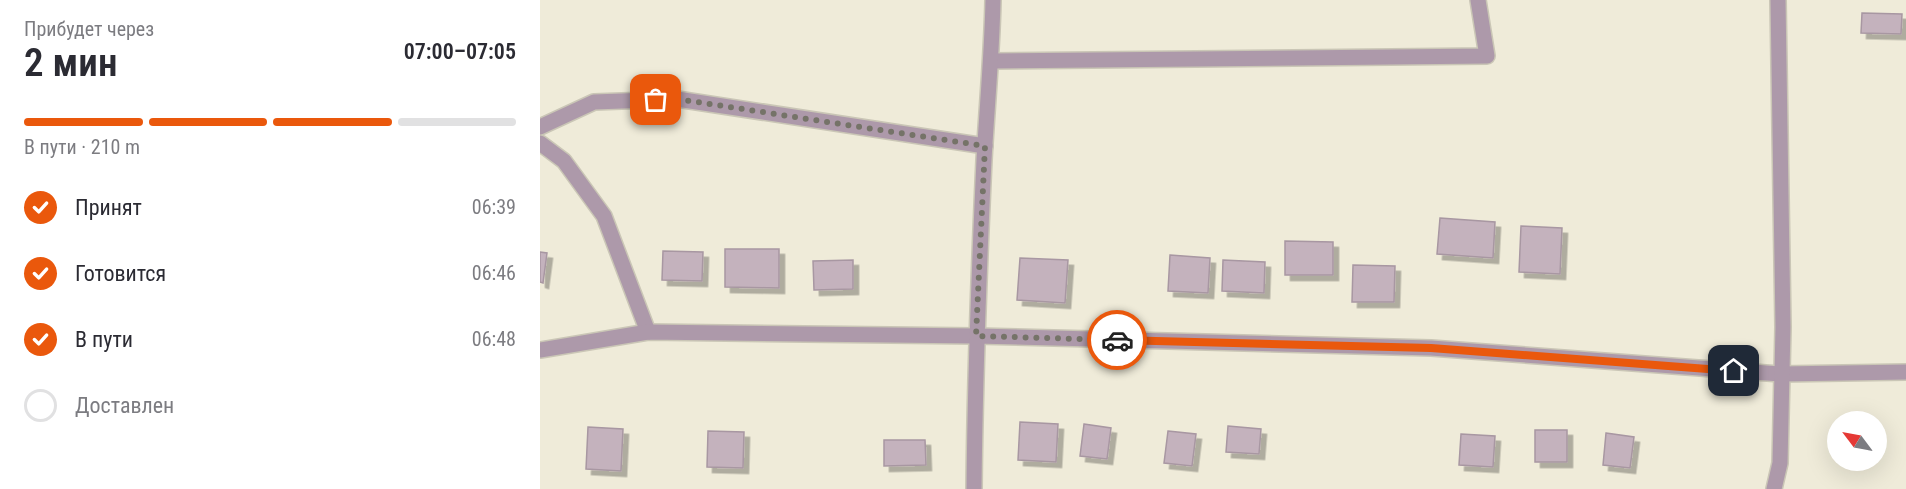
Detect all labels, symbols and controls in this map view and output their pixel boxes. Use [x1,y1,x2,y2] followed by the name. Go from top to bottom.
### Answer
[24,17,154,41] text: Прибудет через
[404,39,516,64] text: 07:00–07:05
[24,40,117,86] text: 2 мин
[630,74,681,125] pin
[639,83,672,116] icon: bag
[24,135,140,159] text: В пути · 210 m
[24,191,57,224] icon: check
[75,195,142,220] text: Принят
[472,195,516,219] text: 06:39
[24,257,57,290] icon: check
[75,261,166,286] text: Готовится
[472,261,516,285] text: 06:46
[1087,310,1147,370] courier
[24,323,57,356] icon: check
[1101,324,1134,357] icon: car
[75,327,133,352] text: В пути
[472,327,516,351] text: 06:48
[1708,345,1759,396] pin
[1717,354,1750,387] icon: home
[75,393,174,418] text: Доставлен
[1827,411,1887,471] north arrow
[1827,411,1887,471] map controls

